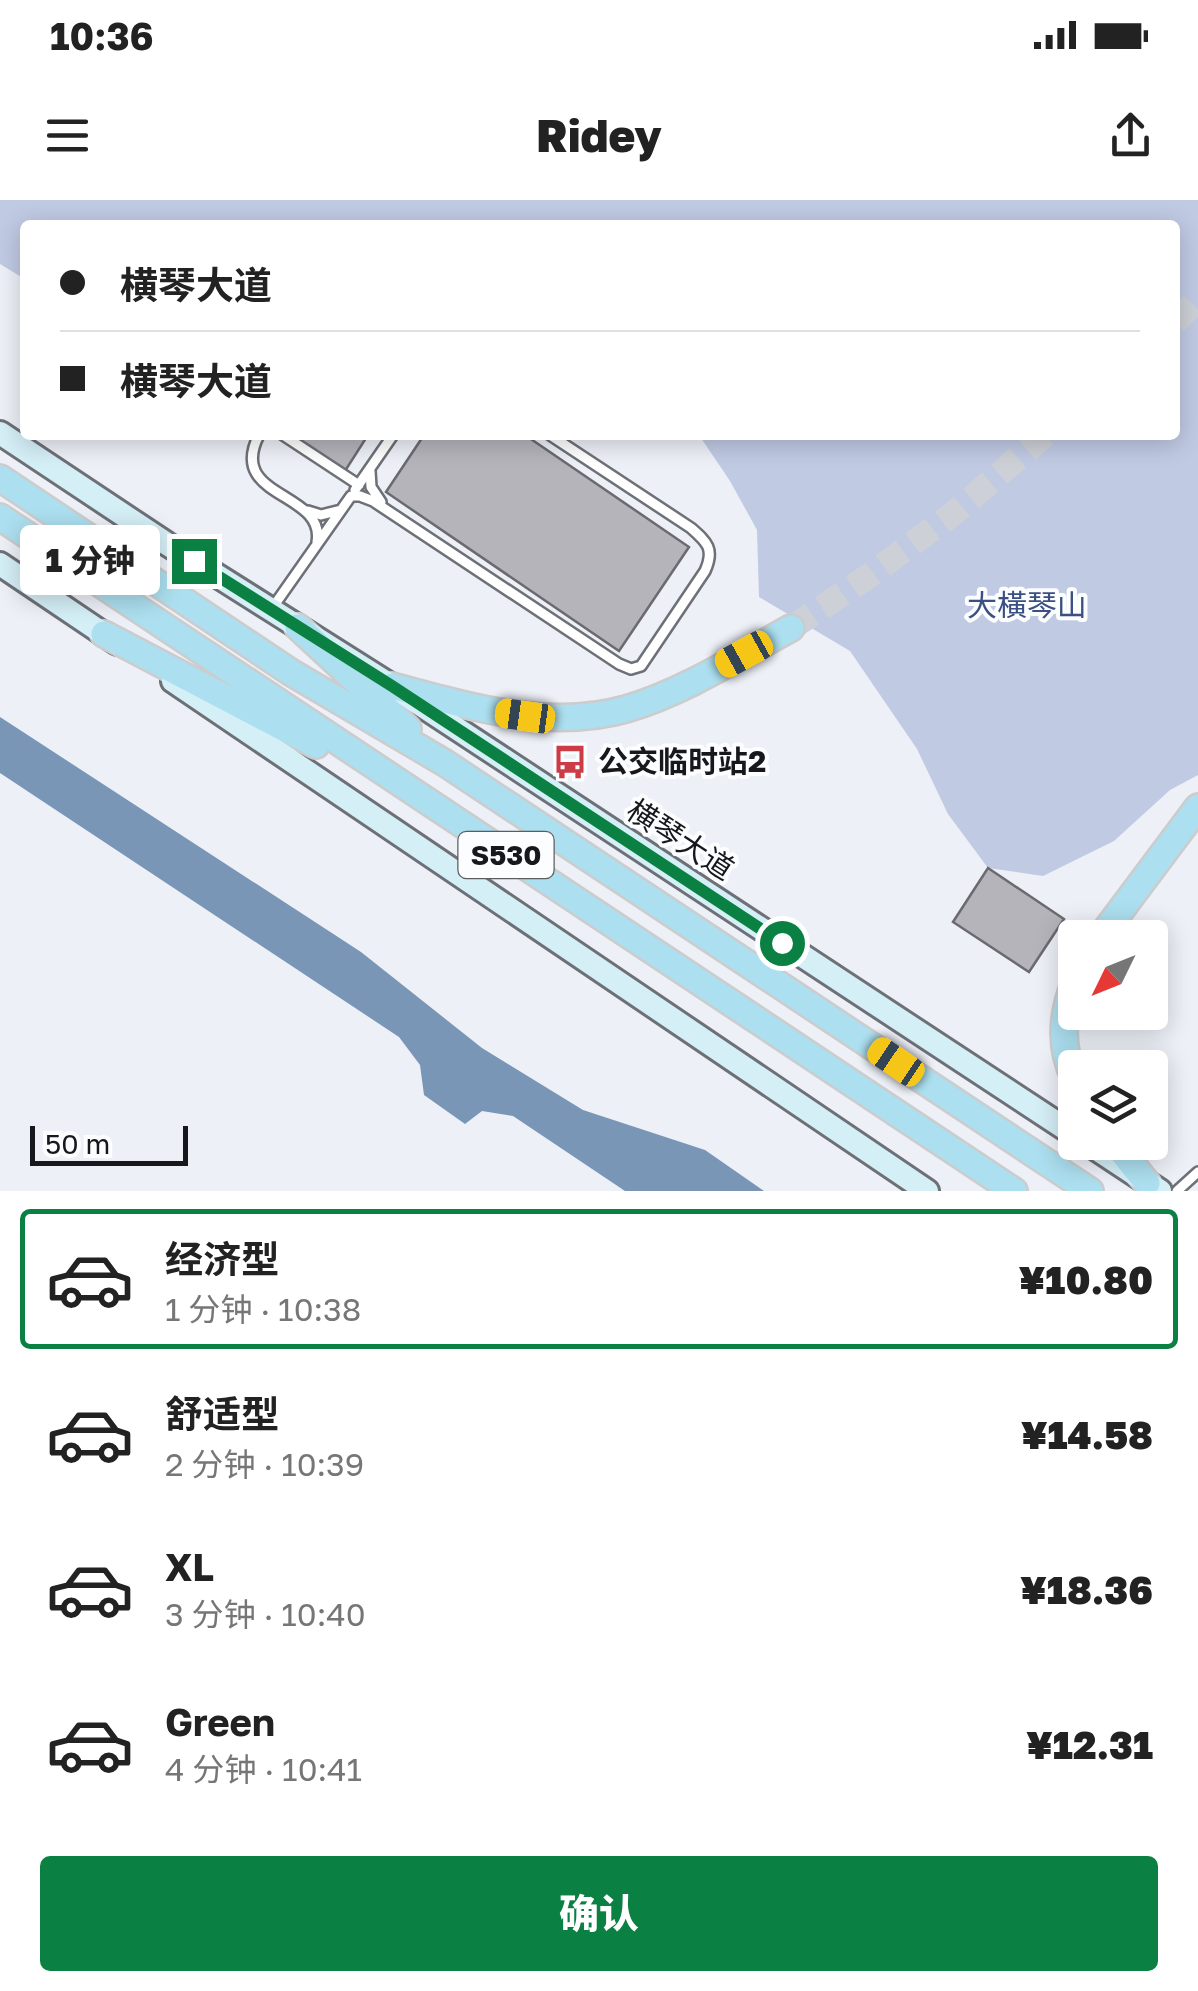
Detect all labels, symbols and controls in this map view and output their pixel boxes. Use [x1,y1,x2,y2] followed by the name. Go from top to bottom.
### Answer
[50,13,154,58] text: 10:36
[40,108,95,163] icon: menu
[536,108,662,162] text: Ridey
[1103,108,1158,163] icon: share
[120,262,272,307] text: 横琴大道
[120,358,272,403] text: 横琴大道
[19,526,159,596] callout: 1 分钟
[172,539,217,584] route end
[46,541,134,579] text: 1 分钟
[967,587,1087,623] park label: 大橫琴山
[710,626,778,682] car
[493,697,557,735] car
[551,743,589,781] bus stop icon: 公交临时站2
[598,743,766,779] place label: 公交临时站2
[620,791,741,887] street label: 横琴大道
[458,832,554,878] road number: S530
[1058,920,1168,1030] north arrow
[1058,920,1168,1160] map controls
[760,921,805,966] route start
[863,1033,929,1091] car
[1058,1050,1168,1160] button: layers
[30,1121,188,1166] scale bar
[45,1127,110,1160] text: 50 m
[45,1234,135,1324] icon: car
[165,1236,279,1281] text: 经济型
[1019,1257,1153,1302] text: ¥10.80
[165,1290,361,1328] text: 1 分钟 · 10:38
[45,1389,135,1479] icon: car
[165,1391,279,1436] text: 舒适型
[1021,1412,1153,1457] text: ¥14.58
[165,1445,364,1483] text: 2 分钟 · 10:39
[45,1544,135,1634] icon: car
[165,1544,214,1589] text: XL
[1020,1567,1153,1612] text: ¥18.36
[165,1595,366,1633] text: 3 分钟 · 10:40
[45,1699,135,1789] icon: car
[165,1699,275,1744] text: Green
[1026,1722,1153,1767] text: ¥12.31
[165,1750,362,1788] text: 4 分钟 · 10:41
[40,1856,1158,1971] button: 确认

